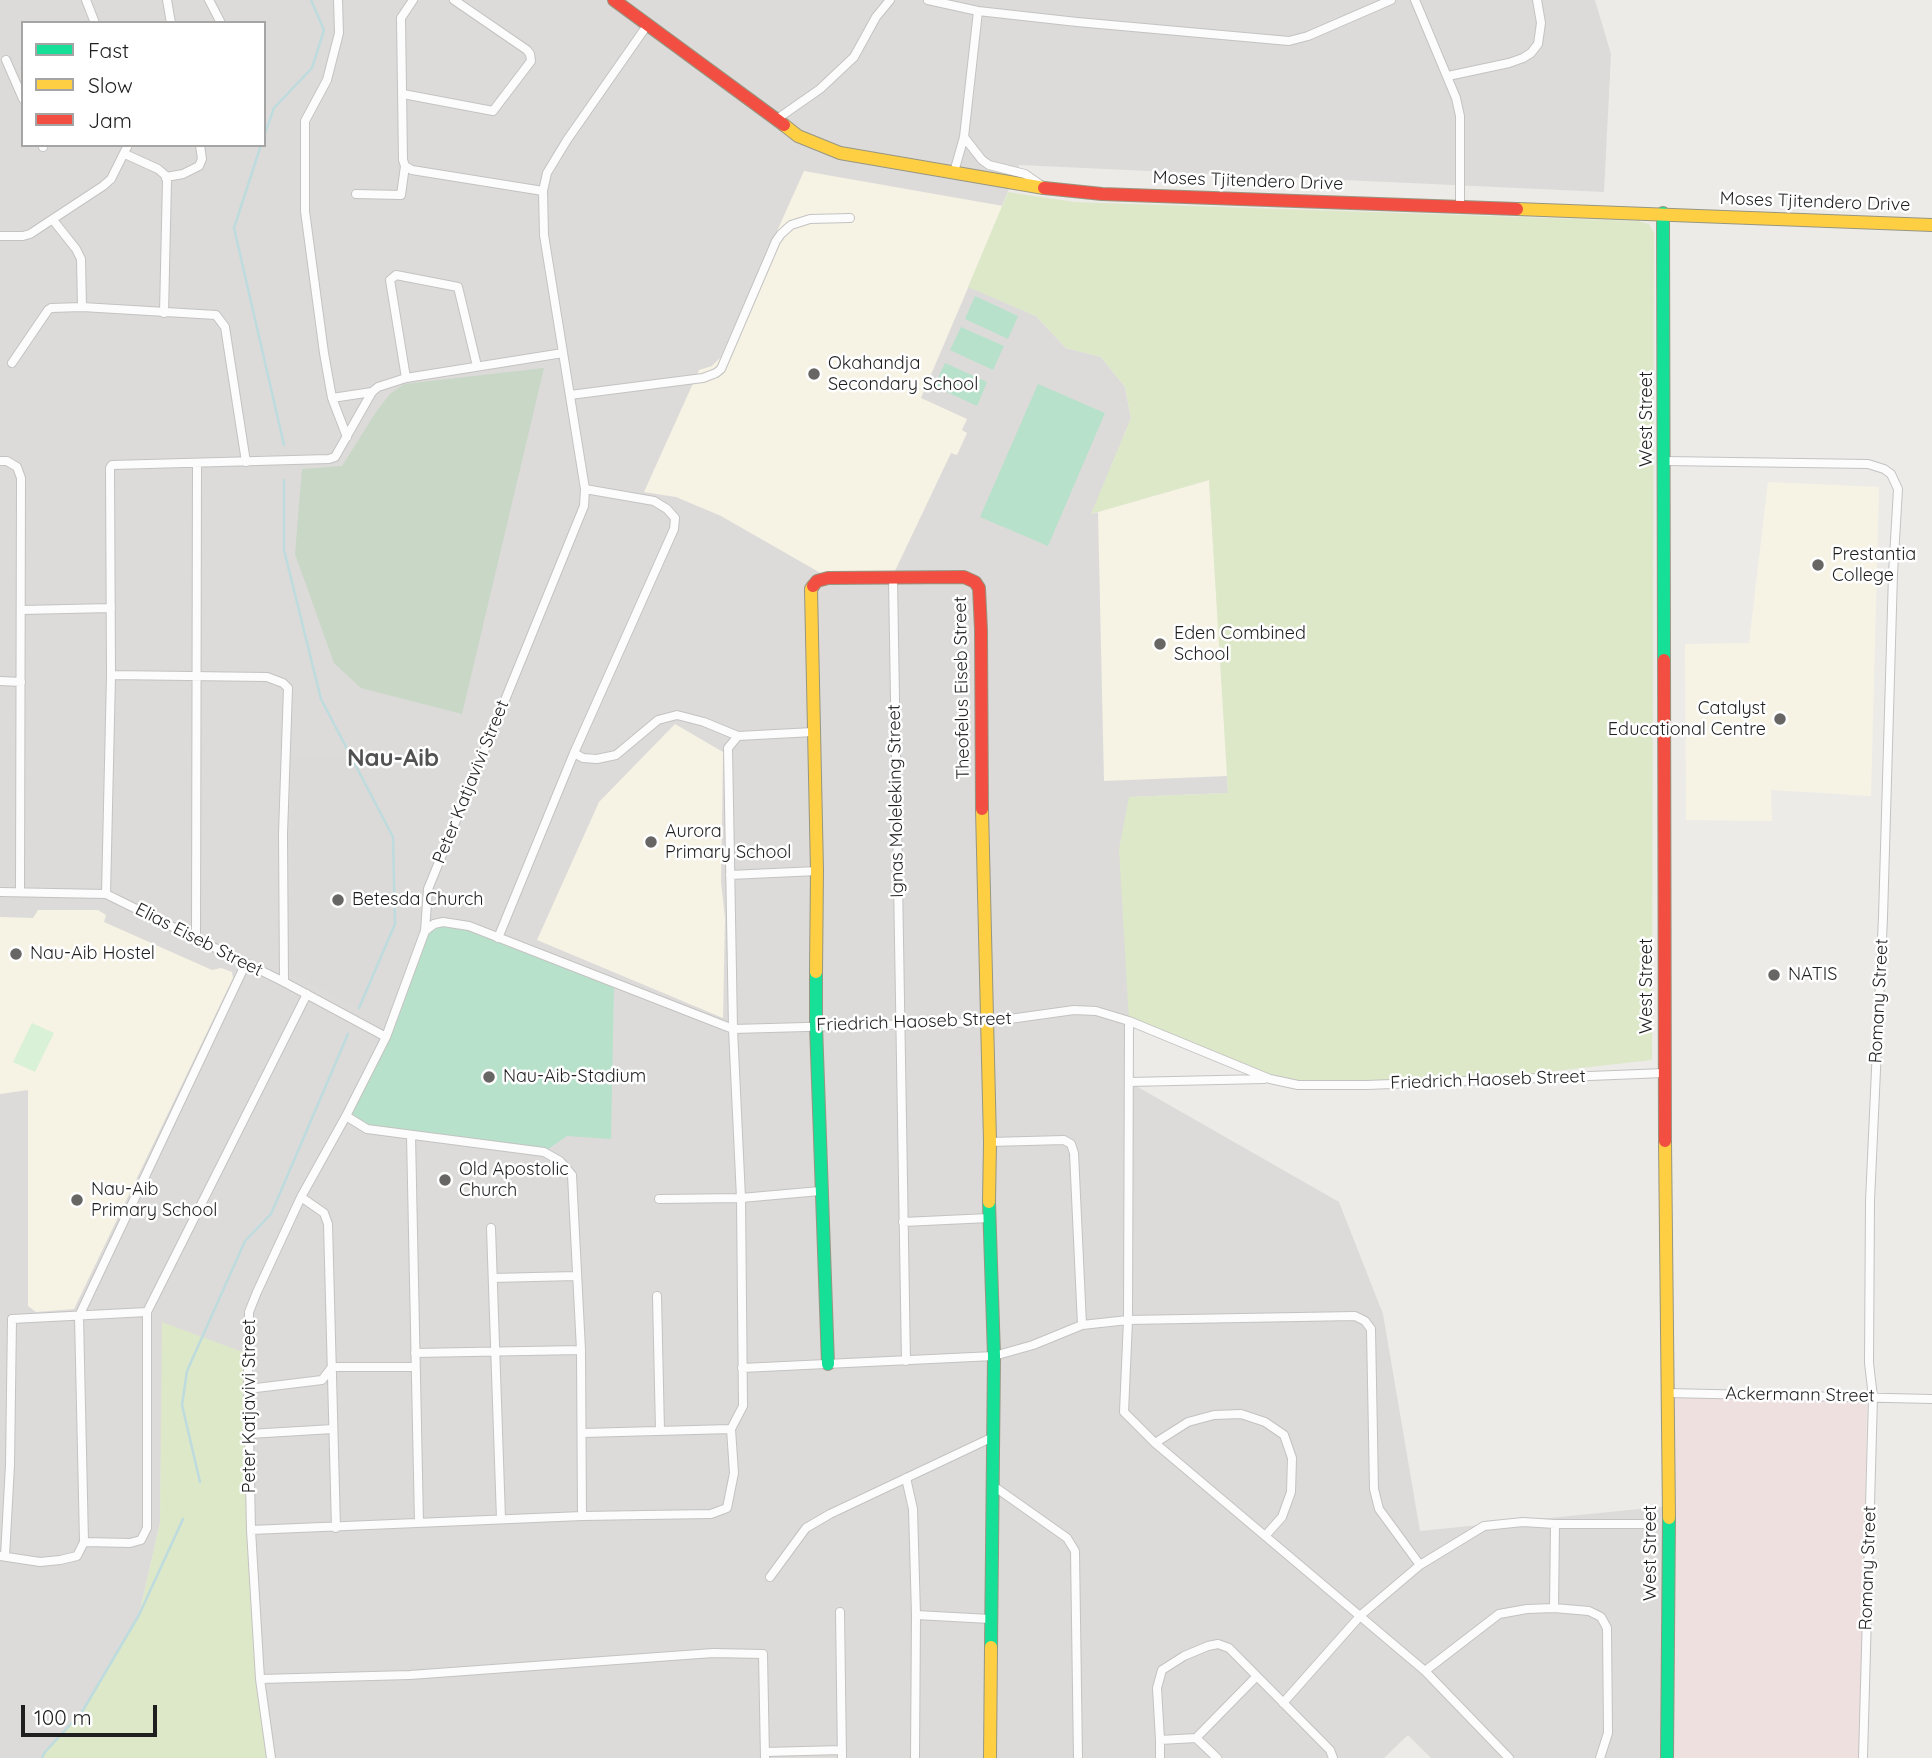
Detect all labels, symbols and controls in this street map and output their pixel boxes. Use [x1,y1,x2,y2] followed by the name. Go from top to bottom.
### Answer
[21,21,266,147] legend
[88,37,129,63] text: Fast
[88,72,133,98] text: Slow
[88,107,132,133] text: Jam
[1152,167,1344,195] street label: Moses Tjitendero Drive
[1719,188,1911,216] street label: Moses Tjitendero Drive
[828,353,978,396] place label: Okahandja Secondary School
[806,366,822,382] marker: Okahandja Secondary School
[1636,371,1658,467] street label: West Street
[1832,544,1916,586] place label: Prestantia College
[1810,557,1826,573] marker: Prestantia College
[950,596,974,780] street label: Theofelus Eiseb Street
[1174,623,1306,666] place label: Eden Combined School
[1152,636,1168,652] marker: Eden Combined School
[428,697,514,867] street label: Peter Katjavivi Street
[1608,698,1766,740] place label: Catalyst Educational Centre
[884,704,908,898] street label: Ignas Moleleking Street
[1772,711,1788,727] marker: Catalyst Educational Centre
[347,745,439,773] district label: Nau-Aib
[665,821,791,864] place label: Aurora Primary School
[643,834,659,850] marker: Aurora Primary School
[352,889,484,911] place label: Betesda Church
[330,892,346,908] marker: Betesda Church
[132,899,266,981] street label: Elias Eiseb Street
[1636,938,1658,1034] street label: West Street
[1865,938,1893,1064] street label: Romany Street
[30,943,155,965] place label: Nau-Aib Hostel
[8,946,24,962] marker: Nau-Aib Hostel
[1788,964,1837,986] place label: NATIS
[1766,967,1782,983] marker: NATIS
[816,1008,1012,1036] street label: Friedrich Haoseb Street
[503,1066,646,1088] place label: Nau-Aib-Stadium
[1390,1066,1586,1094] street label: Friedrich Haoseb Street
[481,1069,497,1085] marker: Nau-Aib-Stadium
[459,1159,569,1202] place label: Old Apostolic Church
[437,1172,453,1188] marker: Old Apostolic Church
[91,1179,217,1222] place label: Nau-Aib Primary School
[69,1192,85,1208] marker: Nau-Aib Primary School
[239,1319,261,1493] street label: Peter Katjavivi Street
[1725,1383,1875,1407] street label: Ackermann Street
[1640,1505,1662,1601] street label: West Street
[1855,1505,1881,1631] street label: Romany Street
[24,1692,161,1736] scale bar
[34,1704,92,1730] text: 100 m

